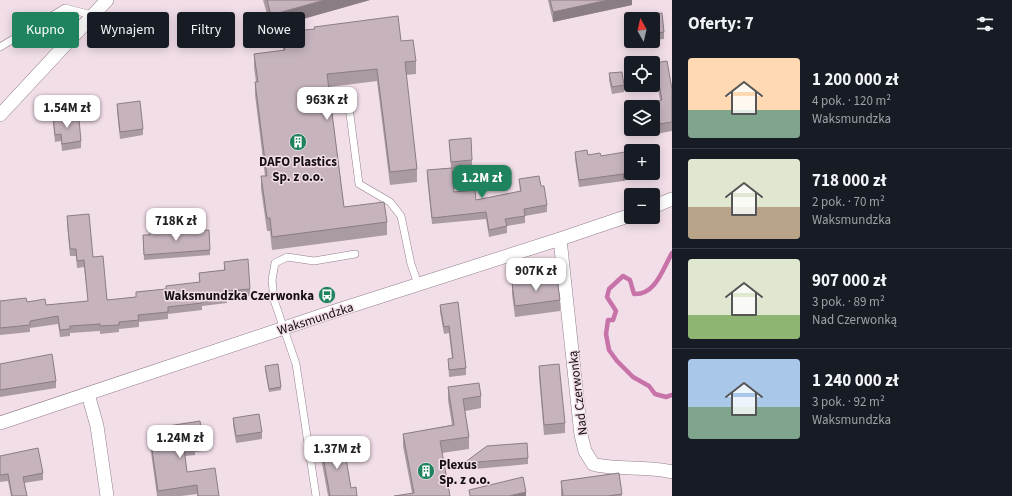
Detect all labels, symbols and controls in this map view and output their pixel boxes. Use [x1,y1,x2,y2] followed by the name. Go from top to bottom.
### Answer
[12,12,79,48] chip: Kupno
[87,12,169,48] chip: Wynajem
[177,12,235,48] chip: Filtry
[243,12,305,48] chip: Nowe
[624,12,660,48] north arrow
[624,12,660,224] map controls
[688,12,754,36] text: Oferty: 7
[974,13,996,35] icon: filters
[624,56,660,92] button: locate
[812,68,899,92] text: 1 200 000 zł
[720,74,768,122] icon: home
[290,87,364,121] pin: 963K zł
[306,91,348,109] text: 963K zł
[812,92,891,110] text: 4 pok. · 120 m²
[26,95,108,129] pin: 1.54M zł
[43,99,91,117] text: 1.54M zł
[624,100,660,136] button: layers
[812,110,891,128] text: Waksmundzka
[288,132,308,152] building icon: DAFO Plastics Sp. z o.o.
[624,144,660,180] button: +
[259,153,337,186] place label: DAFO Plastics Sp. z o.o.
[445,165,519,199] pin: 1.2M zł
[462,169,502,187] text: 1.2M zł
[812,169,887,193] text: 718 000 zł
[720,175,768,223] icon: home
[624,188,660,224] button: −
[812,193,885,211] text: 2 pok. · 70 m²
[139,208,213,242] pin: 718K zł
[812,211,891,229] text: Waksmundzka
[155,212,197,230] text: 718K zł
[499,258,573,292] pin: 907K zł
[515,262,557,280] text: 907K zł
[812,269,887,293] text: 907 000 zł
[720,275,768,323] icon: home
[317,285,337,305] bus stop icon: Waksmundzka Czerwonka
[164,287,314,305] place label: Waksmundzka Czerwonka
[812,293,885,311] text: 3 pok. · 89 m²
[275,298,356,340] street label: Waksmundzka
[812,311,897,329] text: Nad Czerwonką
[564,349,592,436] street label: Nad Czerwonką
[812,369,899,393] text: 1 240 000 zł
[720,375,768,423] icon: home
[812,393,885,411] text: 3 pok. · 92 m²
[812,411,891,429] text: Waksmundzka
[139,425,221,459] pin: 1.24M zł
[156,429,204,447] text: 1.24M zł
[296,436,378,470] pin: 1.37M zł
[313,440,361,458] text: 1.37M zł
[439,456,491,489] place label: Plexus Sp. z o.o.
[416,461,436,481] building icon: Plexus Sp. z o.o.

